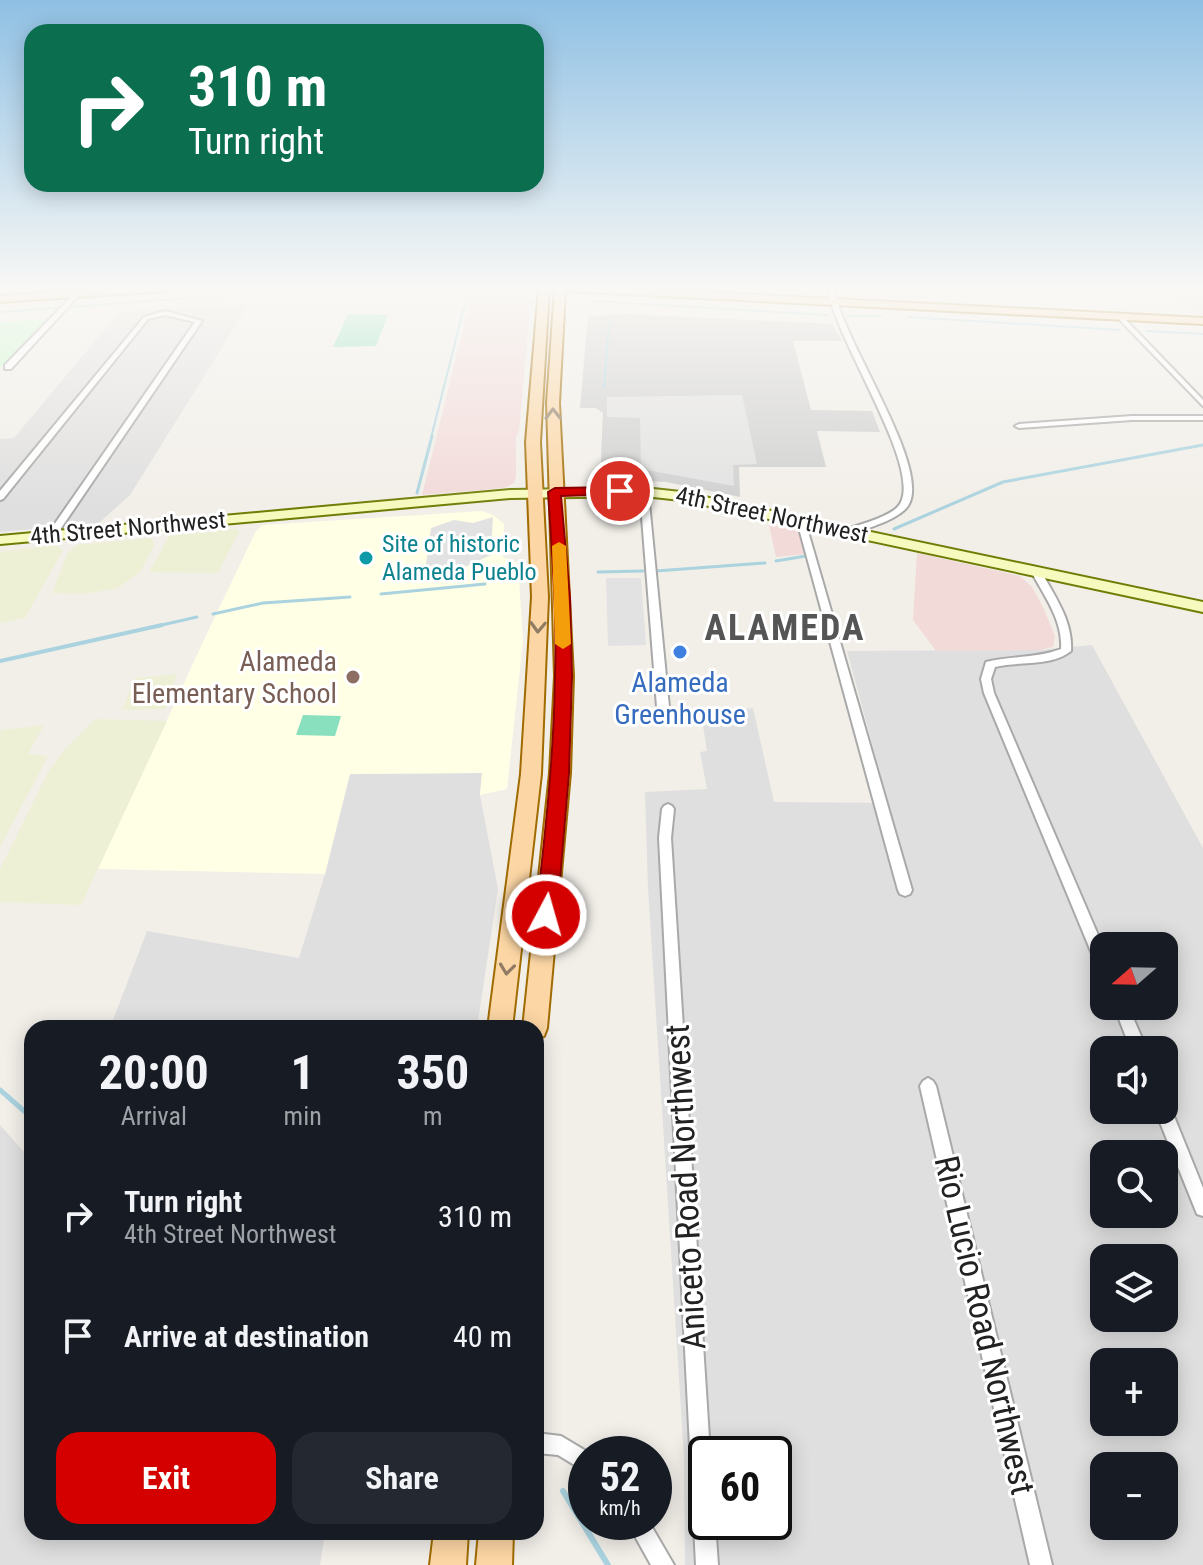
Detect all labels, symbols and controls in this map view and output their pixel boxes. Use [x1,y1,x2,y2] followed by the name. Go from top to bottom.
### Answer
[188,54,327,120] text: 310 m
[56,56,160,160] icon: right
[188,121,324,163] text: Turn right
[544,407,562,420] one-way arrow
[586,457,654,525] pin
[598,469,642,513] icon: arrive
[673,481,871,549] street label: 4th Street Northwest
[29,506,227,550] street label: 4th Street Northwest
[382,530,537,586] place label: Site of historic Alameda Pueblo
[357,549,375,567] marker: Site of historic Alameda Pueblo
[705,607,866,649] district label: ALAMEDA
[530,621,547,634] one-way arrow
[671,643,689,661] marker: Alameda Greenhouse
[132,645,337,710] place label: Alameda Elementary School
[614,666,746,731] place label: Alameda Greenhouse
[344,668,362,686] marker: Alameda Elementary School
[504,873,588,957] position arrow
[1090,932,1178,1020] north arrow
[1090,932,1178,1540] map controls
[499,962,516,976] one-way arrow
[657,1023,713,1351] street label: Aniceto Road Northwest
[1090,1036,1178,1124] button: sound
[99,1044,209,1101] text: 20:00
[291,1044,315,1101] text: 1
[396,1044,469,1101] text: 350
[121,1101,187,1131] text: Arrival
[284,1101,322,1131] text: min
[423,1101,443,1131] text: m
[1090,1140,1178,1228] button: search
[927,1152,1043,1498] street label: Rio Lucio Road Northwest
[124,1184,242,1219] text: Turn right
[56,1194,100,1238] icon: right
[438,1199,512,1234] text: 310 m
[124,1219,337,1249] text: 4th Street Northwest
[1090,1244,1178,1332] button: layers
[56,1314,100,1358] icon: arrive
[124,1319,369,1354] text: Arrive at destination
[453,1319,512,1354] text: 40 m
[1090,1348,1178,1436] button: +
[56,1432,276,1524] button: Exit
[292,1432,512,1524] button: Share
[688,1436,792,1540] speed limit sign: 60
[1090,1452,1178,1540] button: −
[600,1454,640,1501] text: 52
[599,1496,641,1520] text: km/h

